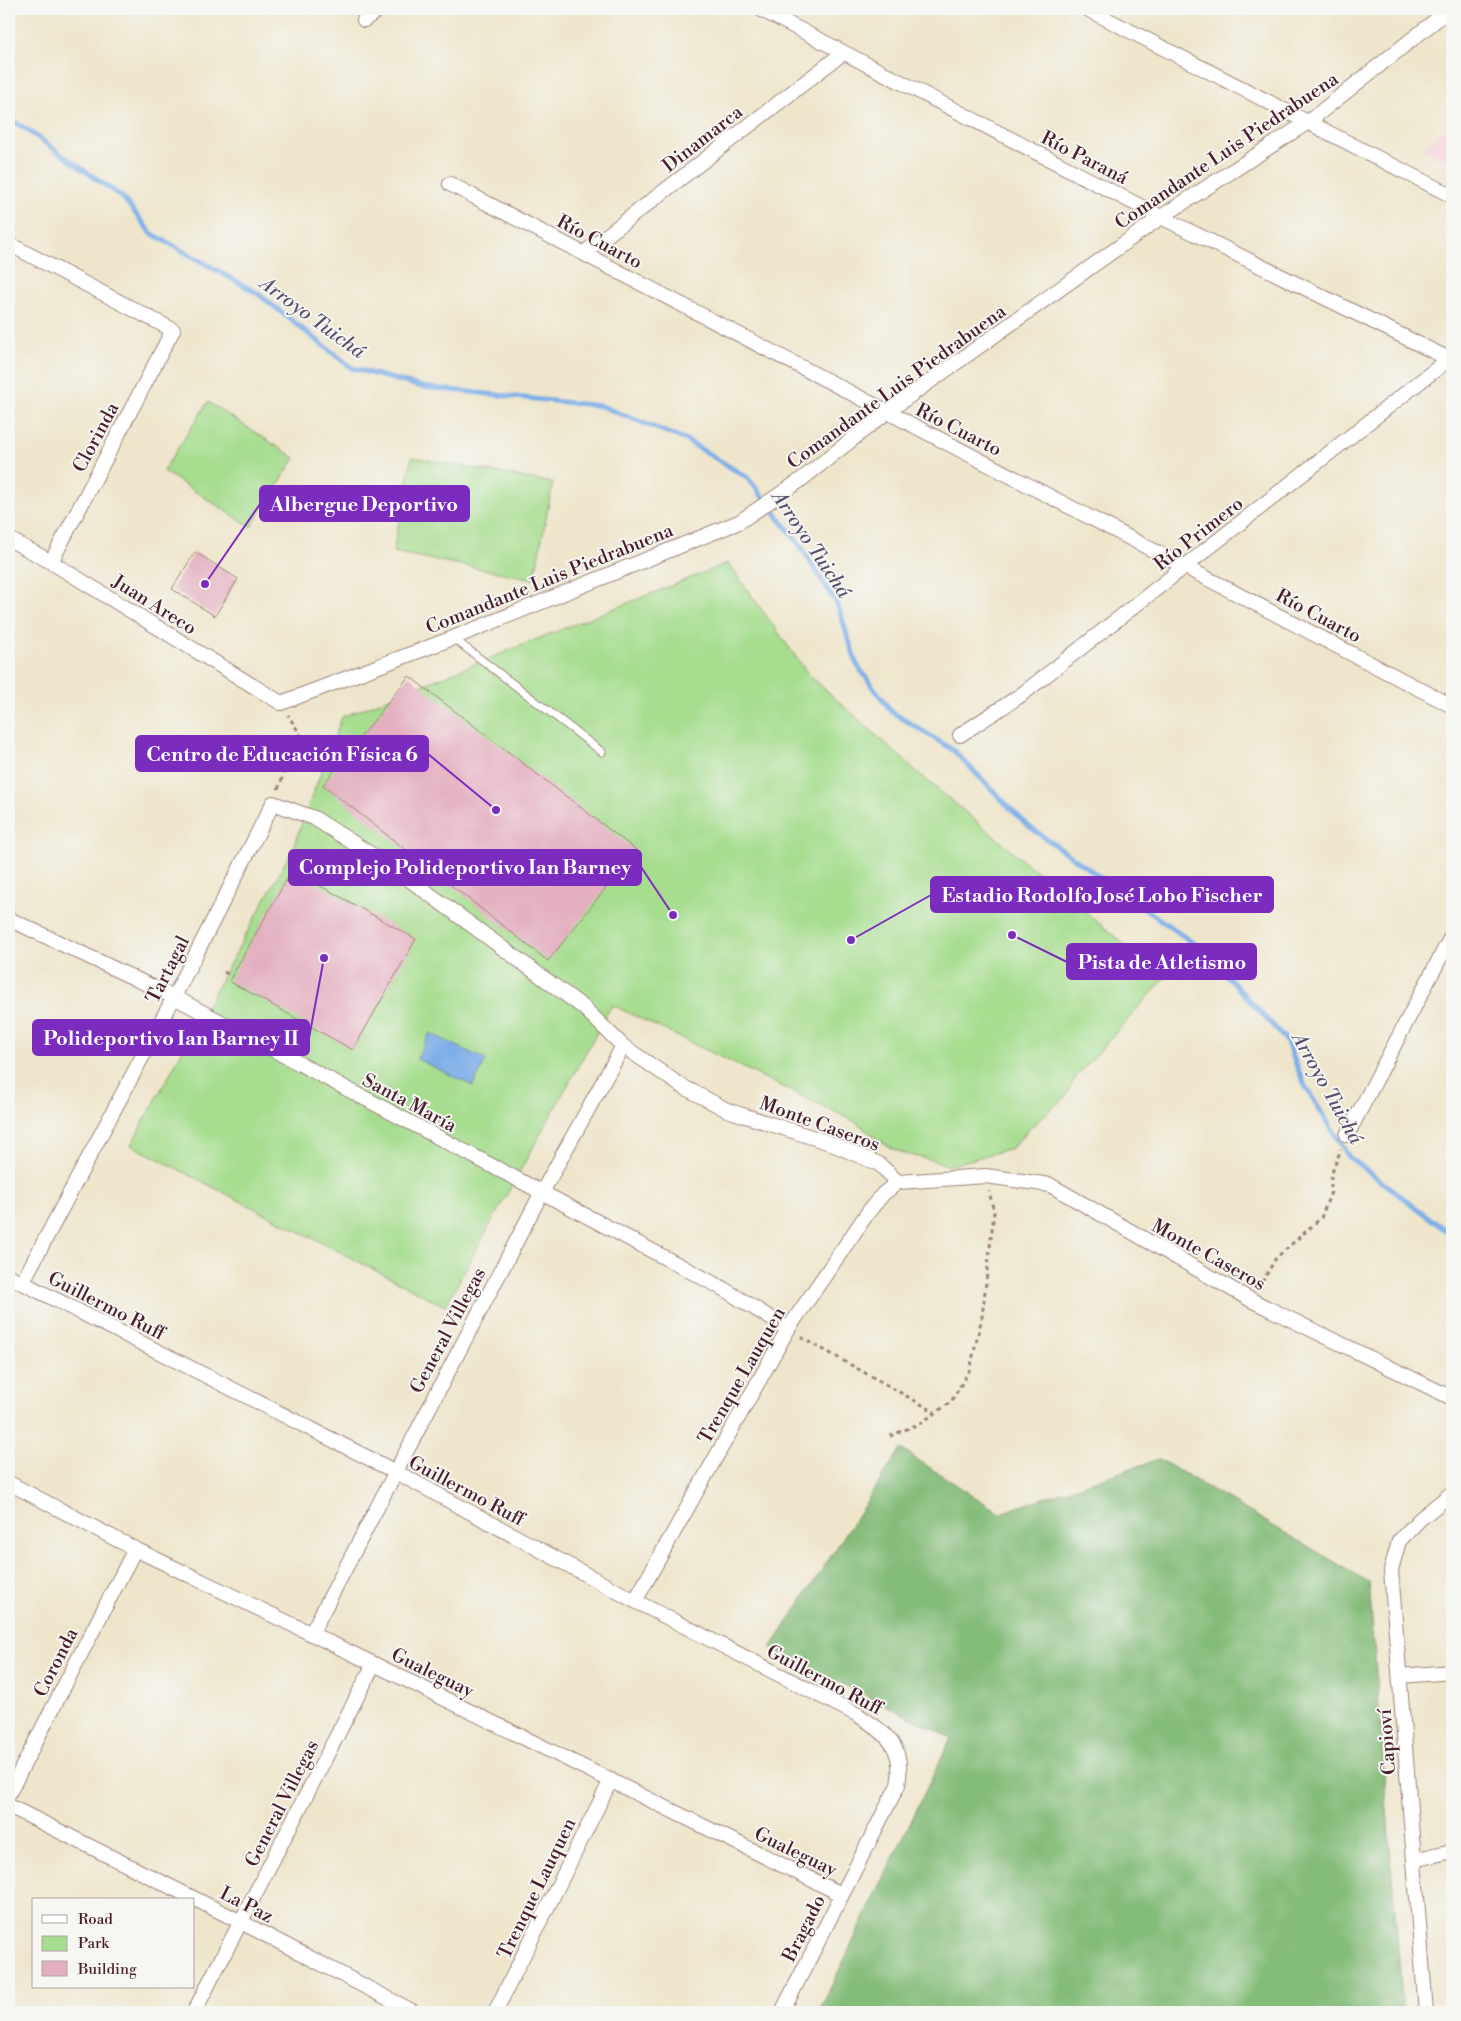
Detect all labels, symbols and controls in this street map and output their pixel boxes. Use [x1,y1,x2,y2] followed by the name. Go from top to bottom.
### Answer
[1110,67,1343,235] street label: Comandante Luis Piedrabuena
[658,100,748,178] street label: Dinamarca
[1037,126,1132,190] street label: Río Paraná
[553,209,646,274] street label: Río Cuarto
[253,271,370,365] water label: Arroyo Tuichá
[782,299,1011,474] street label: Comandante Luis Piedrabuena
[67,398,124,477] street label: Clorinda
[911,398,1006,462] street label: Río Cuarto
[765,485,856,604] water label: Arroyo Tuichá
[260,486,469,521] callout: Albergue Deportivo
[1149,491,1248,576] street label: Río Primero
[269,493,458,518] text: Albergue Deportivo
[422,518,677,640] street label: Comandante Luis Piedrabuena
[107,569,201,640] street label: Juan Areco
[1272,583,1365,648] street label: Río Cuarto
[136,736,428,771] callout: Centro de Educación Física 6
[146,743,418,768] text: Centro de Educación Física 6
[289,850,641,885] callout: Complejo Polideportivo Ian Barney
[299,856,632,881] text: Complejo Polideportivo Ian Barney
[931,877,1273,912] callout: Estadio Rodolfo José Lobo Fischer
[941,884,1263,909] text: Estadio Rodolfo José Lobo Fischer
[141,931,195,1007] street label: Tartagal
[1067,944,1256,979] callout: Pista de Atletismo
[1078,951,1246,976] text: Pista de Atletismo
[33,1020,309,1055] callout: Polideportivo Ian Barney II
[43,1027,299,1052] text: Polideportivo Ian Barney II
[1285,1027,1368,1150] water label: Arroyo Tuichá
[358,1068,461,1138] street label: Santa María
[756,1091,883,1157] street label: Monte Caseros
[1147,1214,1270,1296] street label: Monte Caseros
[405,1263,491,1398] street label: General Villegas
[44,1266,170,1346] street label: Guillermo Ruff
[693,1303,791,1448] street label: Trenque Lauquen
[404,1450,529,1532] street label: Guillermo Ruff
[28,1624,84,1701] street label: Coronda
[762,1639,887,1721] street label: Guillermo Ruff
[387,1643,479,1704] street label: Gualeguay
[1373,1707,1401,1776] street label: Capioví
[240,1736,324,1871] street label: General Villegas
[492,1814,581,1963] street label: Trenque Lauquen
[750,1822,842,1883] street label: Gualeguay
[216,1881,277,1928] street label: La Paz
[776,1891,831,1967] street label: Bragado
[32,1898,195,1988] legend
[78,1910,113,1929] text: Road
[78,1934,110,1953] text: Park
[77,1960,137,1979] text: Building

